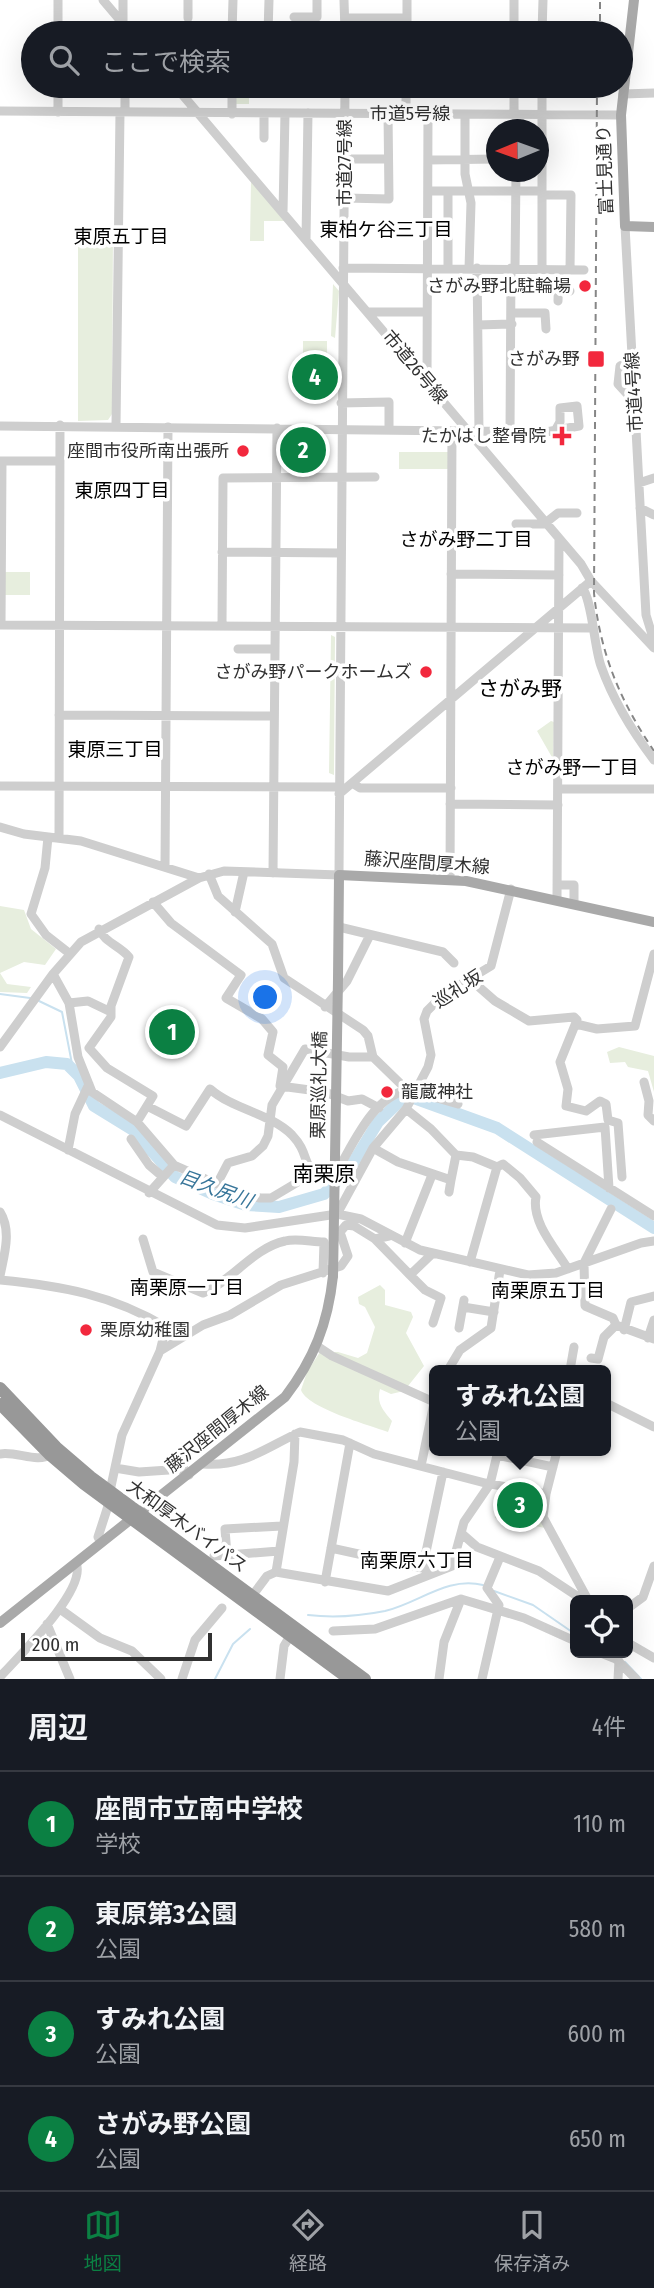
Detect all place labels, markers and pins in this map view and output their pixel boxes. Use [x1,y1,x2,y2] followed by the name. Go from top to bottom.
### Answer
[427,275,571,297] place label: さがみ野北駐輪場
[577,278,593,294] marker: さがみ野北駐輪場
[508,348,580,370] place label: さがみ野
[586,349,606,369] marker: さがみ野
[292,351,338,403] pin: 4
[280,424,326,476] pin: 2
[421,425,546,447] place label: たかはし整骨院
[552,426,572,446] marker: たかはし整骨院
[67,440,229,462] place label: 座間市役所南出張所
[235,443,251,459] marker: 座間市役所南出張所
[215,661,412,683] place label: さがみ野パークホームズ
[418,664,434,680] marker: さがみ野パークホームズ
[149,1006,195,1058] pin: 1
[401,1081,473,1103] place label: 龍蔵神社
[379,1084,395,1100] marker: 龍蔵神社
[100,1319,190,1341] place label: 栗原幼稚園
[78,1322,94,1338] marker: 栗原幼稚園
[497,1479,543,1531] pin: 3

